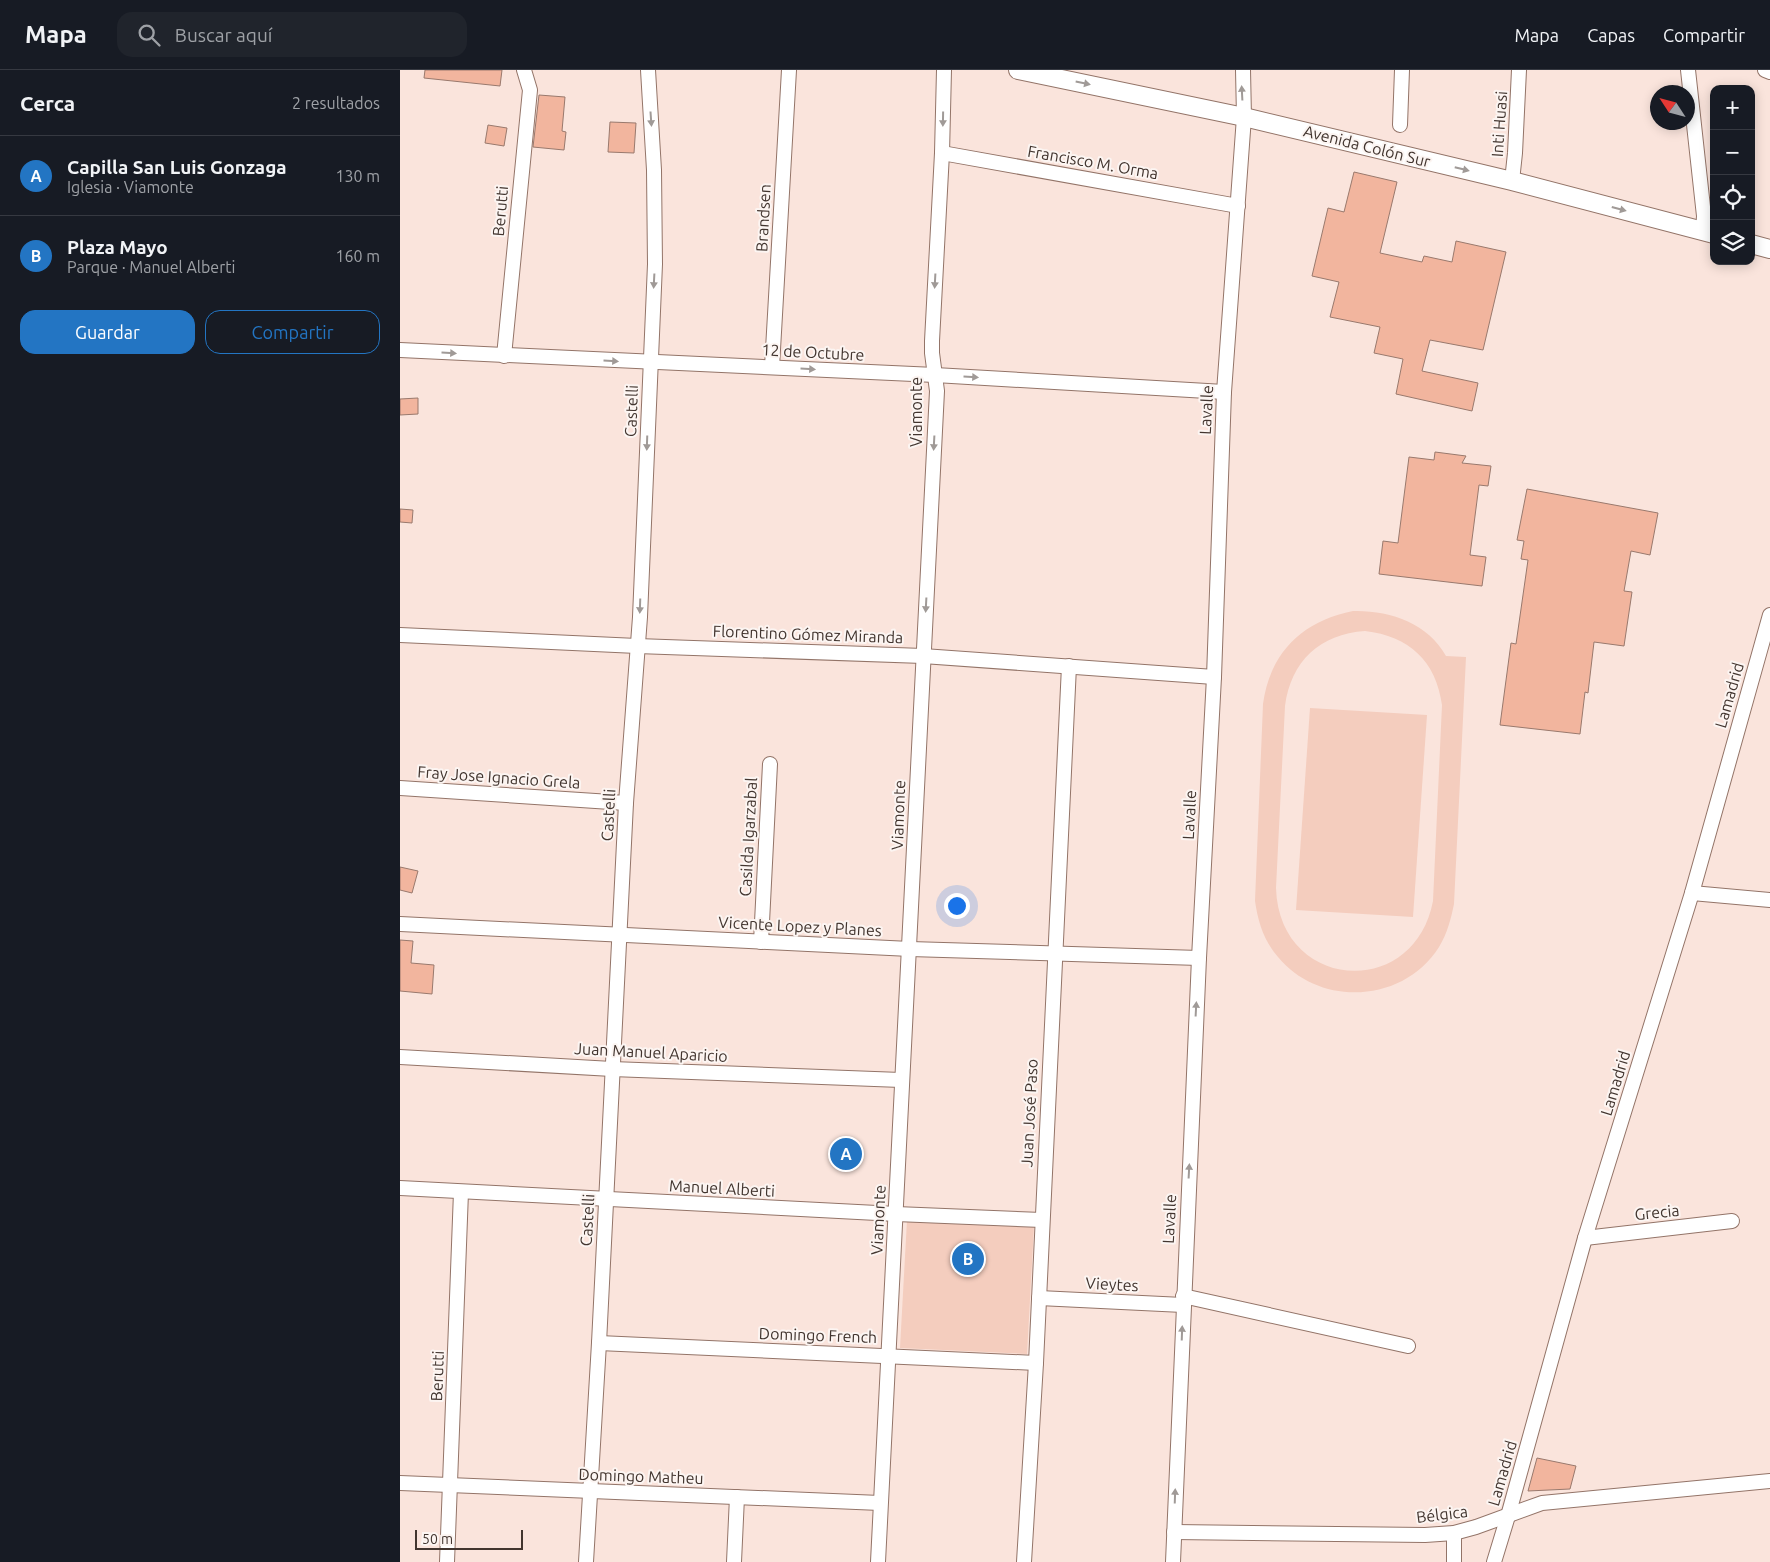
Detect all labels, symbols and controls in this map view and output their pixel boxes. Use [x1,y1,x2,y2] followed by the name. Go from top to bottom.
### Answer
[117,12,467,57] search box
[25,21,87,48] text: Mapa
[135,21,163,49] icon: search
[175,24,272,46] text: Buscar aquí
[1514,25,1559,45] text: Mapa
[1587,25,1635,45] text: Capas
[1663,25,1745,45] text: Compartir
[1075,80,1091,88] one-way arrow
[1238,85,1246,101] one-way arrow
[1650,85,1695,130] north arrow
[1710,85,1755,265] map controls
[1710,85,1755,130] button: +
[1488,90,1510,158] street label: Inti Huasi
[20,91,75,115] text: Cerca
[292,94,380,112] text: 2 resultados
[647,111,655,127] one-way arrow
[939,111,947,127] one-way arrow
[1302,122,1432,170] street label: Avenida Colón Sur
[1710,130,1755,175] button: −
[1026,142,1160,182] street label: Francisco M. Orma
[67,156,287,178] text: Capilla San Luis Gonzaga
[1454,165,1469,173] one-way arrow
[30,167,42,185] text: A
[335,167,380,185] text: 130 m
[1710,175,1755,220] button: locate
[67,178,194,196] text: Iglesia · Viamonte
[752,184,774,252] street label: Brandsen
[489,185,511,237] street label: Berutti
[1612,206,1627,214] one-way arrow
[1710,220,1755,265] button: layers
[67,236,168,258] text: Plaza Mayo
[31,247,41,265] text: B
[335,247,380,265] text: 160 m
[67,258,235,276] text: Parque · Manuel Alberti
[650,273,658,289] one-way arrow
[931,273,939,289] one-way arrow
[20,310,195,354] button: Guardar
[205,310,380,354] button: Compartir
[761,340,865,364] street label: 12 de Octubre
[441,349,457,357] one-way arrow
[603,357,619,365] one-way arrow
[801,366,817,374] one-way arrow
[963,374,979,382] one-way arrow
[907,377,925,447] street label: Viamonte
[621,385,641,437] street label: Castelli
[1196,385,1216,435] street label: Lavalle
[930,435,938,451] one-way arrow
[643,436,651,452] one-way arrow
[636,598,644,614] one-way arrow
[921,598,929,614] one-way arrow
[712,622,904,646] street label: Florentino Gómez Miranda
[1711,660,1747,730] street label: Lamadrid
[417,762,581,792] street label: Fray Jose Ignacio Grela
[736,777,760,897] street label: Casilda Igarzabal
[888,780,908,850] street label: Viamonte
[598,788,618,842] street label: Castelli
[1179,790,1199,840] street label: Lavalle
[944,893,970,919] your location
[718,913,882,939] street label: Vicente Lopez y Planes
[1193,1001,1201,1017] one-way arrow
[574,1039,728,1065] street label: Juan Manuel Aparicio
[1597,1048,1633,1118] street label: Lamadrid
[1017,1058,1041,1168] street label: Juan José Paso
[830,1135,862,1173] pin: A
[1185,1163,1193,1179] one-way arrow
[669,1176,775,1200] street label: Manuel Alberti
[867,1184,889,1256] street label: Viamonte
[577,1193,597,1247] street label: Castelli
[1159,1194,1179,1244] street label: Lavalle
[1634,1201,1680,1223] street label: Grecia
[952,1240,984,1278] pin: B
[1085,1274,1139,1294] street label: Vieytes
[758,1324,878,1346] street label: Domingo French
[1178,1325,1186,1341] one-way arrow
[427,1350,447,1402] street label: Berutti
[1484,1438,1520,1508] street label: Lamadrid
[578,1465,704,1487] street label: Domingo Matheu
[1172,1488,1180,1504] one-way arrow
[1415,1502,1469,1526] street label: Bélgica
[415,1527,522,1550] scale bar
[422,1531,453,1547] text: 50 m

